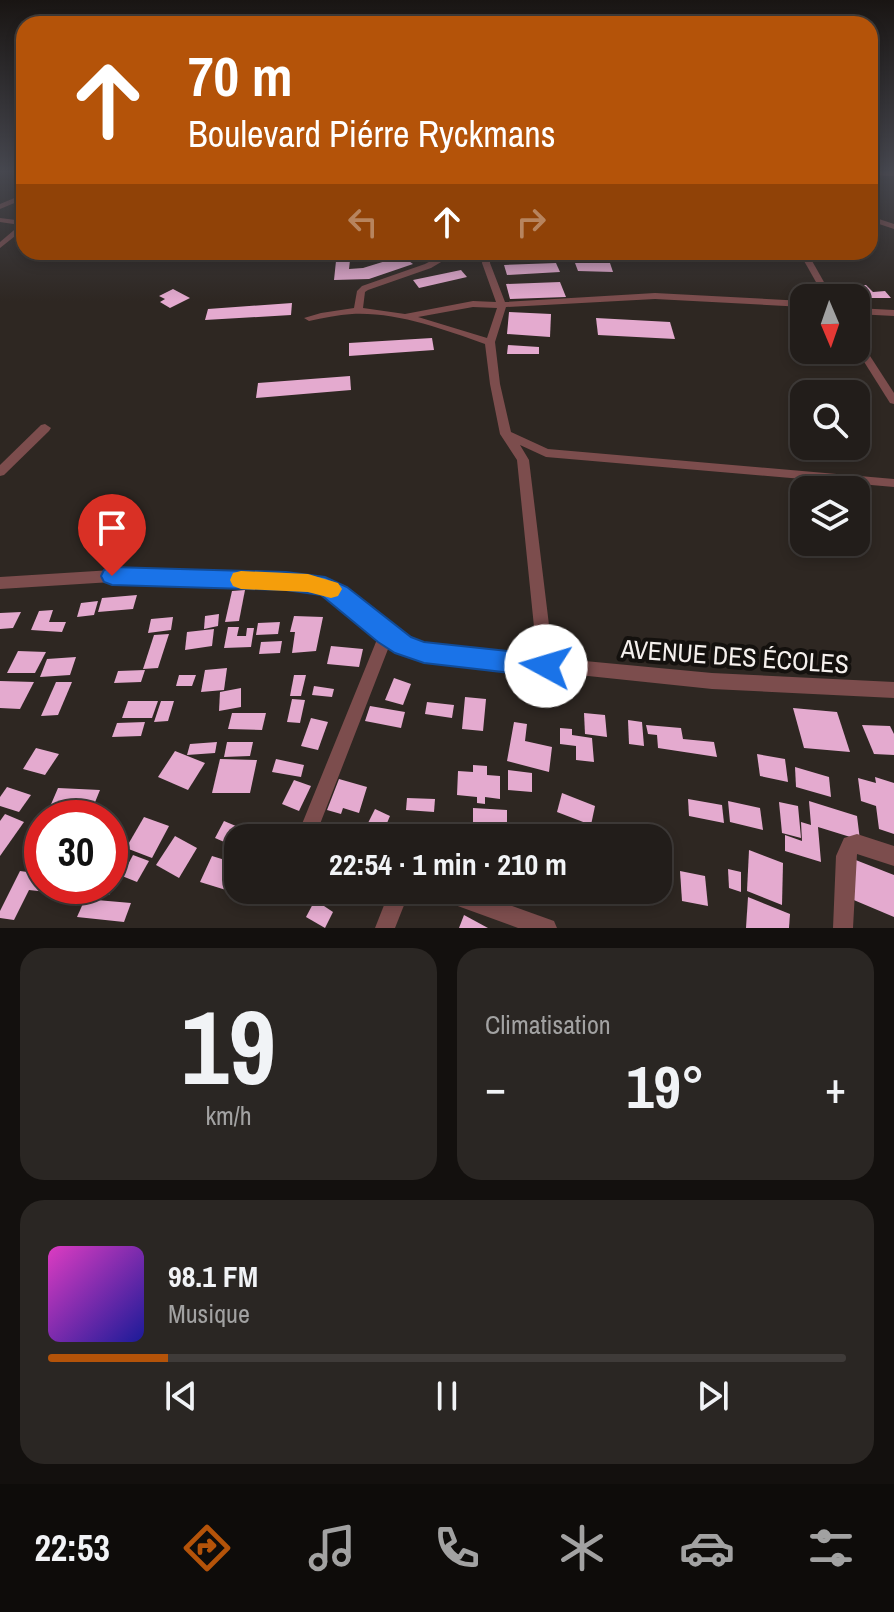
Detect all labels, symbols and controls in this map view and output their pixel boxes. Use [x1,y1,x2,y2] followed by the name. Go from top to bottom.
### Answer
[188,38,293,113] text: 70 m
[56,48,160,152] icon: ahead
[188,110,556,158] text: Boulevard Piérre Ryckmans
[341,200,385,244] icon: left
[425,200,469,244] icon: ahead
[509,200,553,244] icon: right
[790,284,870,364] north arrow
[790,284,870,556] map controls
[790,380,870,460] button: search
[790,476,870,556] button: layers
[78,494,146,576] pin
[90,506,134,550] icon: arrive
[504,624,588,708] position arrow
[619,631,850,681] street label: AVENUE DES ÉCOLES
[24,800,128,904] speed limit sign: 30
[329,844,567,884] text: 22:54 · 1 min · 210 m
[181,976,276,1116] text: 19
[485,1007,611,1042] text: Climatisation
[626,1046,705,1127] text: 19°
[485,1057,506,1117] text: −
[825,1057,846,1117] text: +
[205,1098,252,1133] text: km/h
[168,1256,258,1296] text: 98.1 FM
[168,1296,250,1331] text: Musique
[159,1374,203,1418] icon: previous
[425,1374,469,1418] icon: pause
[691,1374,735,1418] icon: next
[179,1520,235,1576] icon: directions
[304,1520,360,1576] icon: music
[429,1520,485,1576] icon: phone
[554,1520,610,1576] icon: climate
[679,1520,735,1576] icon: car
[803,1520,859,1576] icon: filters
[34,1524,110,1572] text: 22:53

